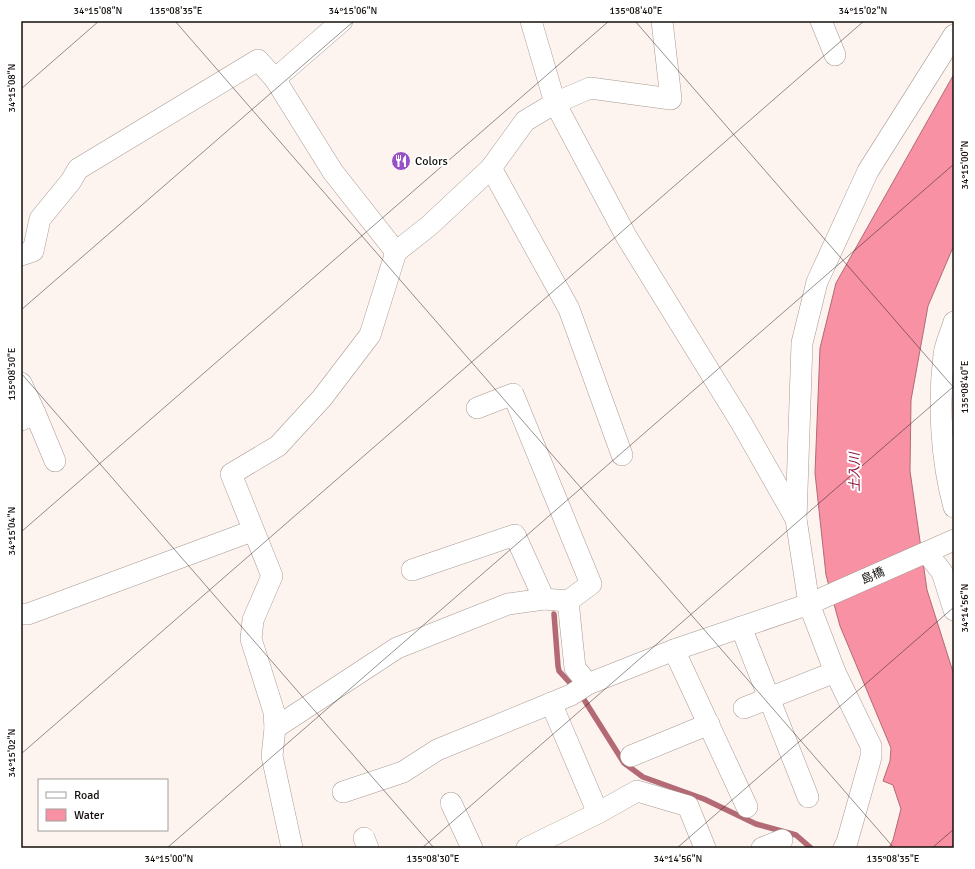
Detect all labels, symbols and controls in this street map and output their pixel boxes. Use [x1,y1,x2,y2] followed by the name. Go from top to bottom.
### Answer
[74,5,122,17] text: 34°15'08"N
[149,5,203,17] text: 135°08'35"E
[329,5,377,17] text: 34°15'06"N
[609,5,663,17] text: 135°08'40"E
[839,5,887,17] text: 34°15'02"N
[6,64,18,112] text: 34°15'08"N
[959,141,971,189] text: 34°15'00"N
[390,150,412,172] restaurant icon: Colors
[415,154,448,169] place label: Colors
[6,347,18,401] text: 135°08'30"E
[959,360,971,414] text: 135°08'40"E
[847,450,863,492] water label: 土入川
[6,507,18,555] text: 34°15'04"N
[859,564,887,588] street label: 島橋
[959,584,971,632] text: 34°14'56"N
[6,729,18,777] text: 34°15'02"N
[38,779,168,831] legend
[74,788,100,803] text: Road
[74,808,105,823] text: Water
[145,853,193,865] text: 34°15'00"N
[406,853,460,865] text: 135°08'30"E
[654,853,702,865] text: 34°14'56"N
[866,853,920,865] text: 135°08'35"E

